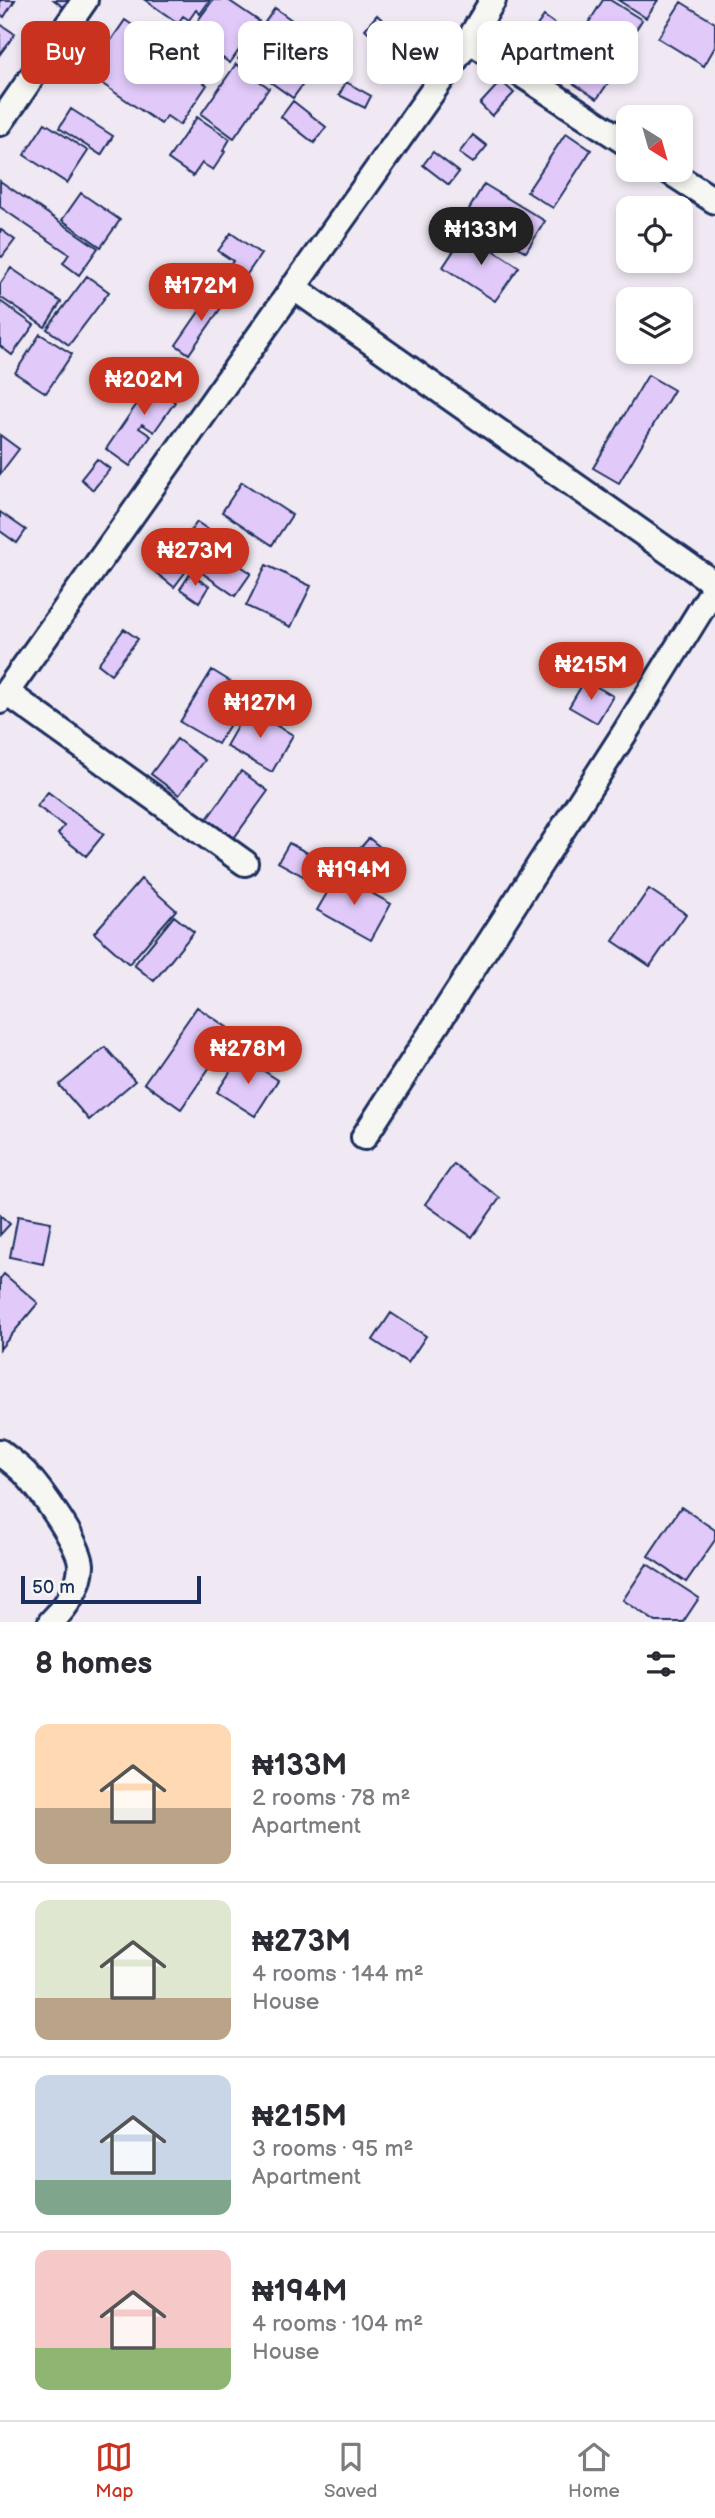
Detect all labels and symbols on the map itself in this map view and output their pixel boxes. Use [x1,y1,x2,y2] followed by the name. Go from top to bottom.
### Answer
[616,105,693,182] north arrow
[432,208,530,267] pin: ₦133M
[152,264,250,323] pin: ₦172M
[95,358,193,417] pin: ₦202M
[146,528,244,588] pin: ₦273M
[542,642,640,702] pin: ₦215M
[211,680,309,740] pin: ₦127M
[305,848,403,907] pin: ₦194M
[199,1026,297,1086] pin: ₦278M
[21,1573,201,1605] scale bar

